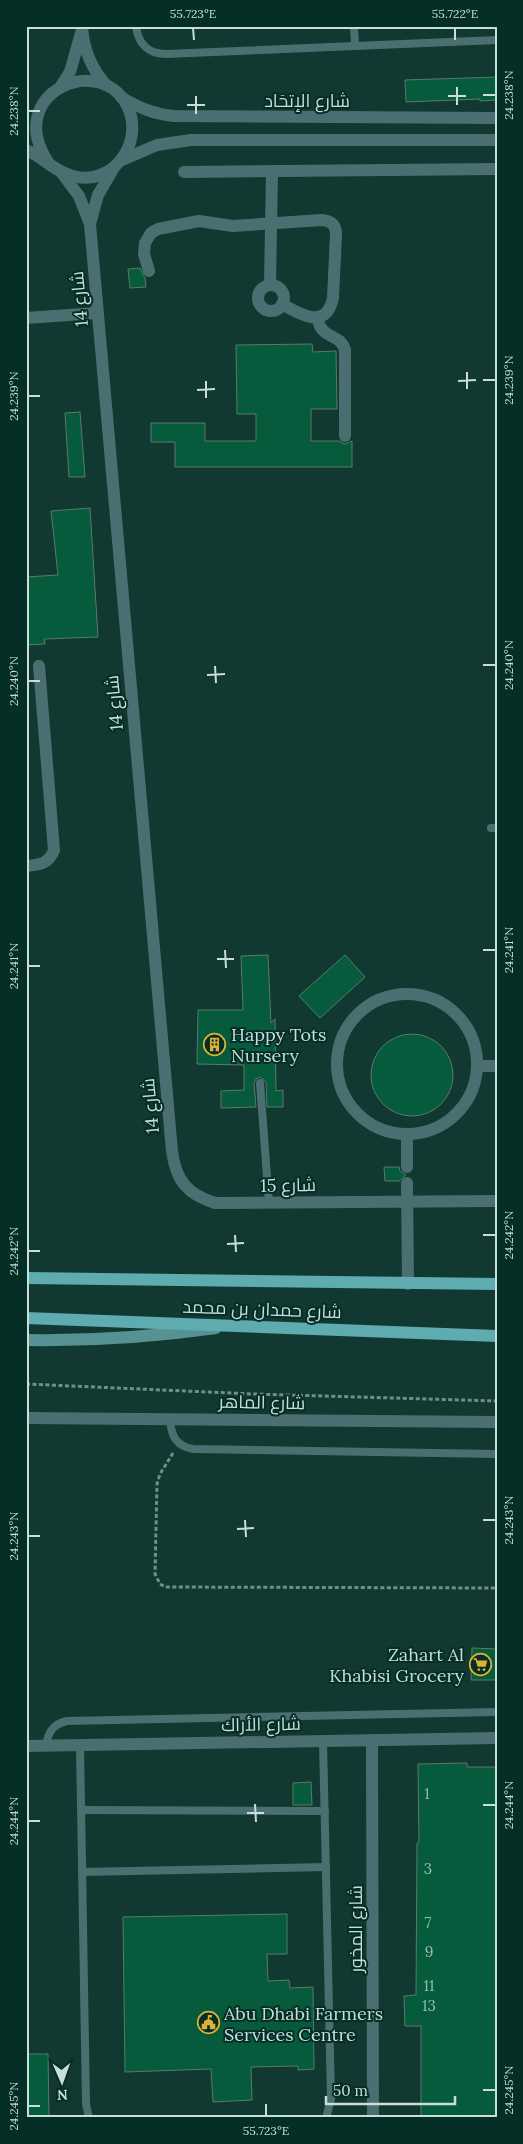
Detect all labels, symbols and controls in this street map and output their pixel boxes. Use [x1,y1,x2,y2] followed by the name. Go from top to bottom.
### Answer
[170,6,216,21] text: 55.723°E
[432,6,478,21] text: 55.722°E
[501,70,516,120] text: 24.238°N
[6,86,21,136] text: 24.238°N
[264,89,350,113] street label: شارع الإتحَاد
[65,270,94,328] street label: شارع 14
[501,355,516,405] text: 24.239°N
[6,371,21,421] text: 24.239°N
[501,640,516,690] text: 24.240°N
[6,656,21,706] text: 24.240°N
[100,674,129,732] street label: شارع 14
[501,927,516,973] text: 24.241°N
[6,943,21,989] text: 24.241°N
[231,1023,326,1067] place label: Happy Tots Nursery
[203,1032,227,1056] building icon: Happy Tots Nursery
[136,1077,165,1135] street label: شارع 14
[260,1173,316,1198] street label: شارع 15
[501,1211,516,1259] text: 24.242°N
[6,1227,21,1275] text: 24.242°N
[182,1295,342,1324] street label: شارع حمدان بن محمد
[217,1390,305,1415] street label: شارع الماهر
[501,1495,516,1545] text: 24.243°N
[6,1511,21,1561] text: 24.243°N
[329,1643,464,1687] place label: Zahart Al Khabisi Grocery
[468,1652,492,1676] supermarket icon: Zahart Al Khabisi Grocery
[221,1712,301,1737] street label: شارع الأراك
[501,1781,516,1829] text: 24.244°N
[424,1784,430,1803] house number: 1
[6,1797,21,1845] text: 24.244°N
[424,1859,432,1878] house number: 3
[344,1885,368,1974] street label: شارع المخور
[425,1913,432,1932] house number: 7
[425,1942,433,1961] house number: 9
[424,1976,434,1995] house number: 11
[422,1996,436,2015] house number: 13
[223,2002,383,2046] place label: Abu Dhabi Farmers Services Centre
[196,2011,220,2035] public building icon: Abu Dhabi Farmers Services Centre
[38,2056,88,2106] north arrow
[501,2066,516,2114] text: 24.245°N
[326,2074,454,2106] scale bar
[333,2081,368,2100] text: 50 m
[6,2082,21,2130] text: 24.245°N
[57,2086,68,2104] text: N
[243,2123,289,2138] text: 55.723°E

